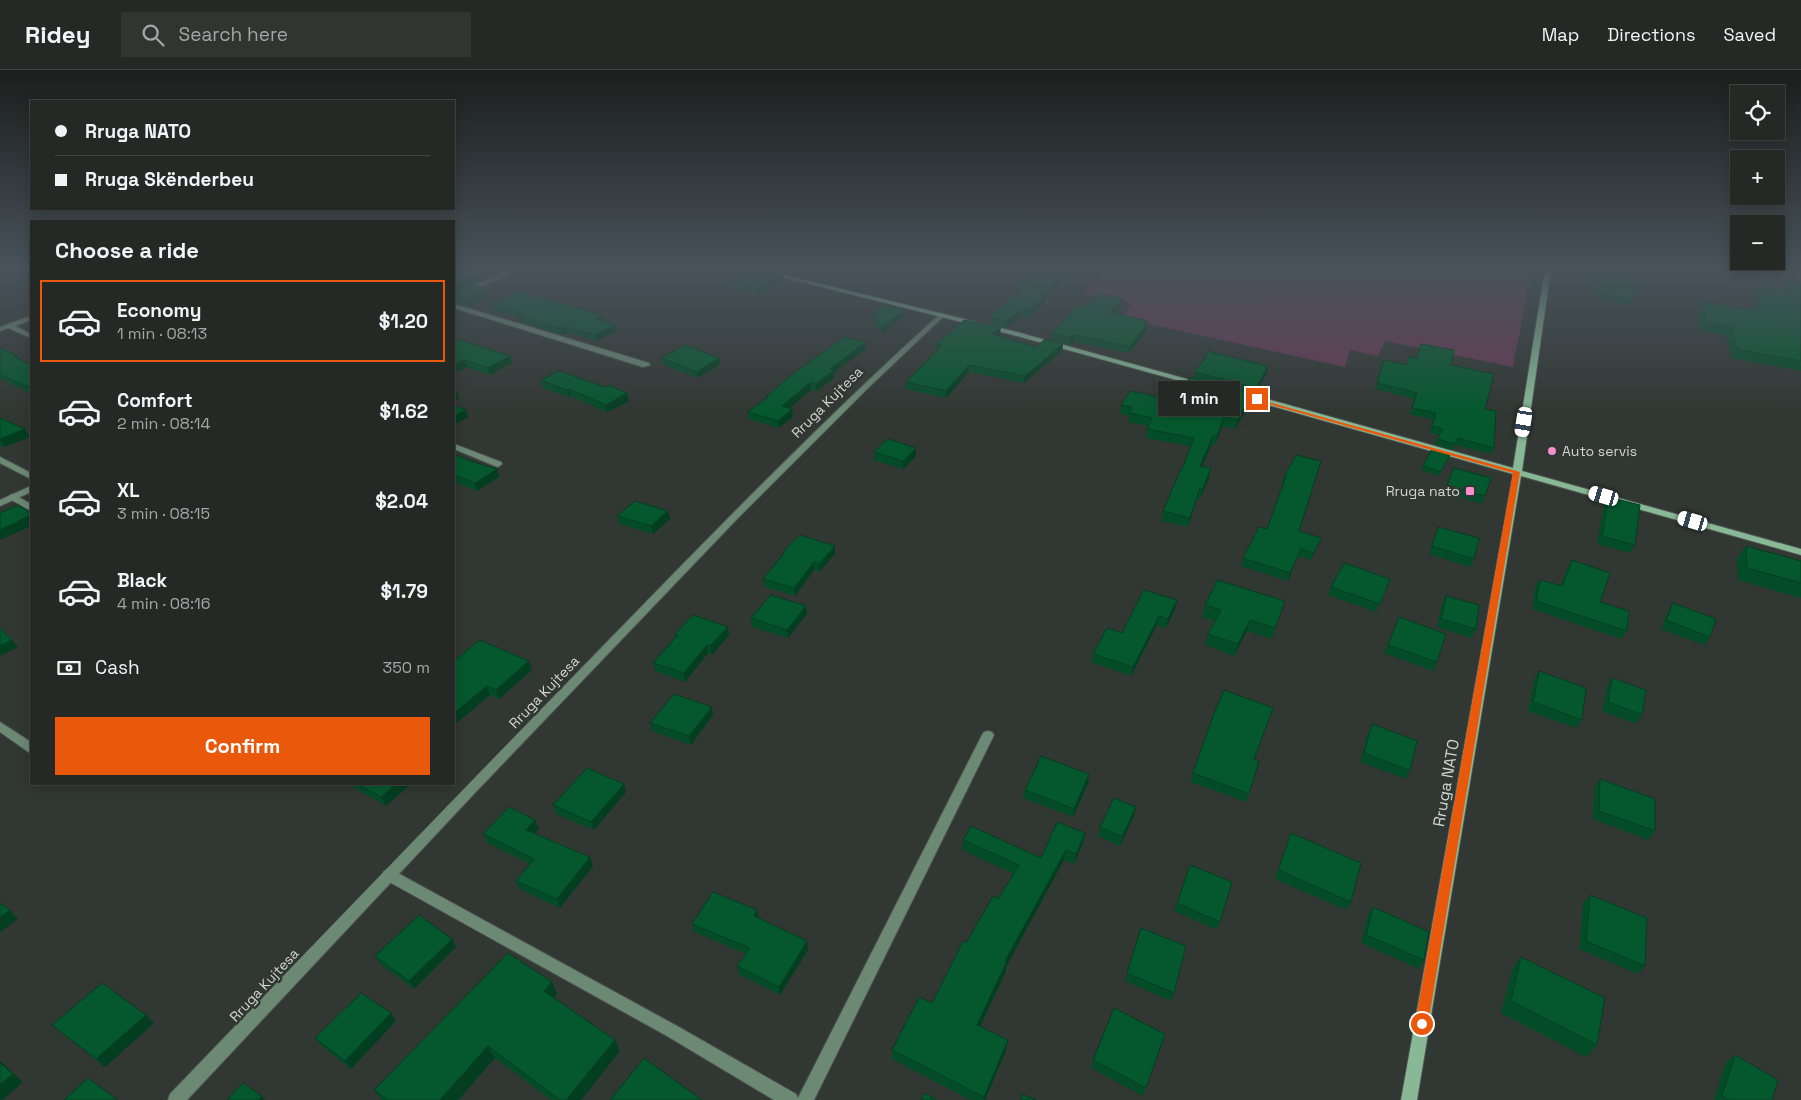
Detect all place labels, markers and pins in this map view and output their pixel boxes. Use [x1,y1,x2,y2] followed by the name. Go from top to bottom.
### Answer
[1562,442,1637,460] place label: Auto servis
[1546,445,1558,457] marker: Auto servis
[1386,482,1460,500] place label: Rruga nato
[1464,485,1476,497] marker: Rruga nato

